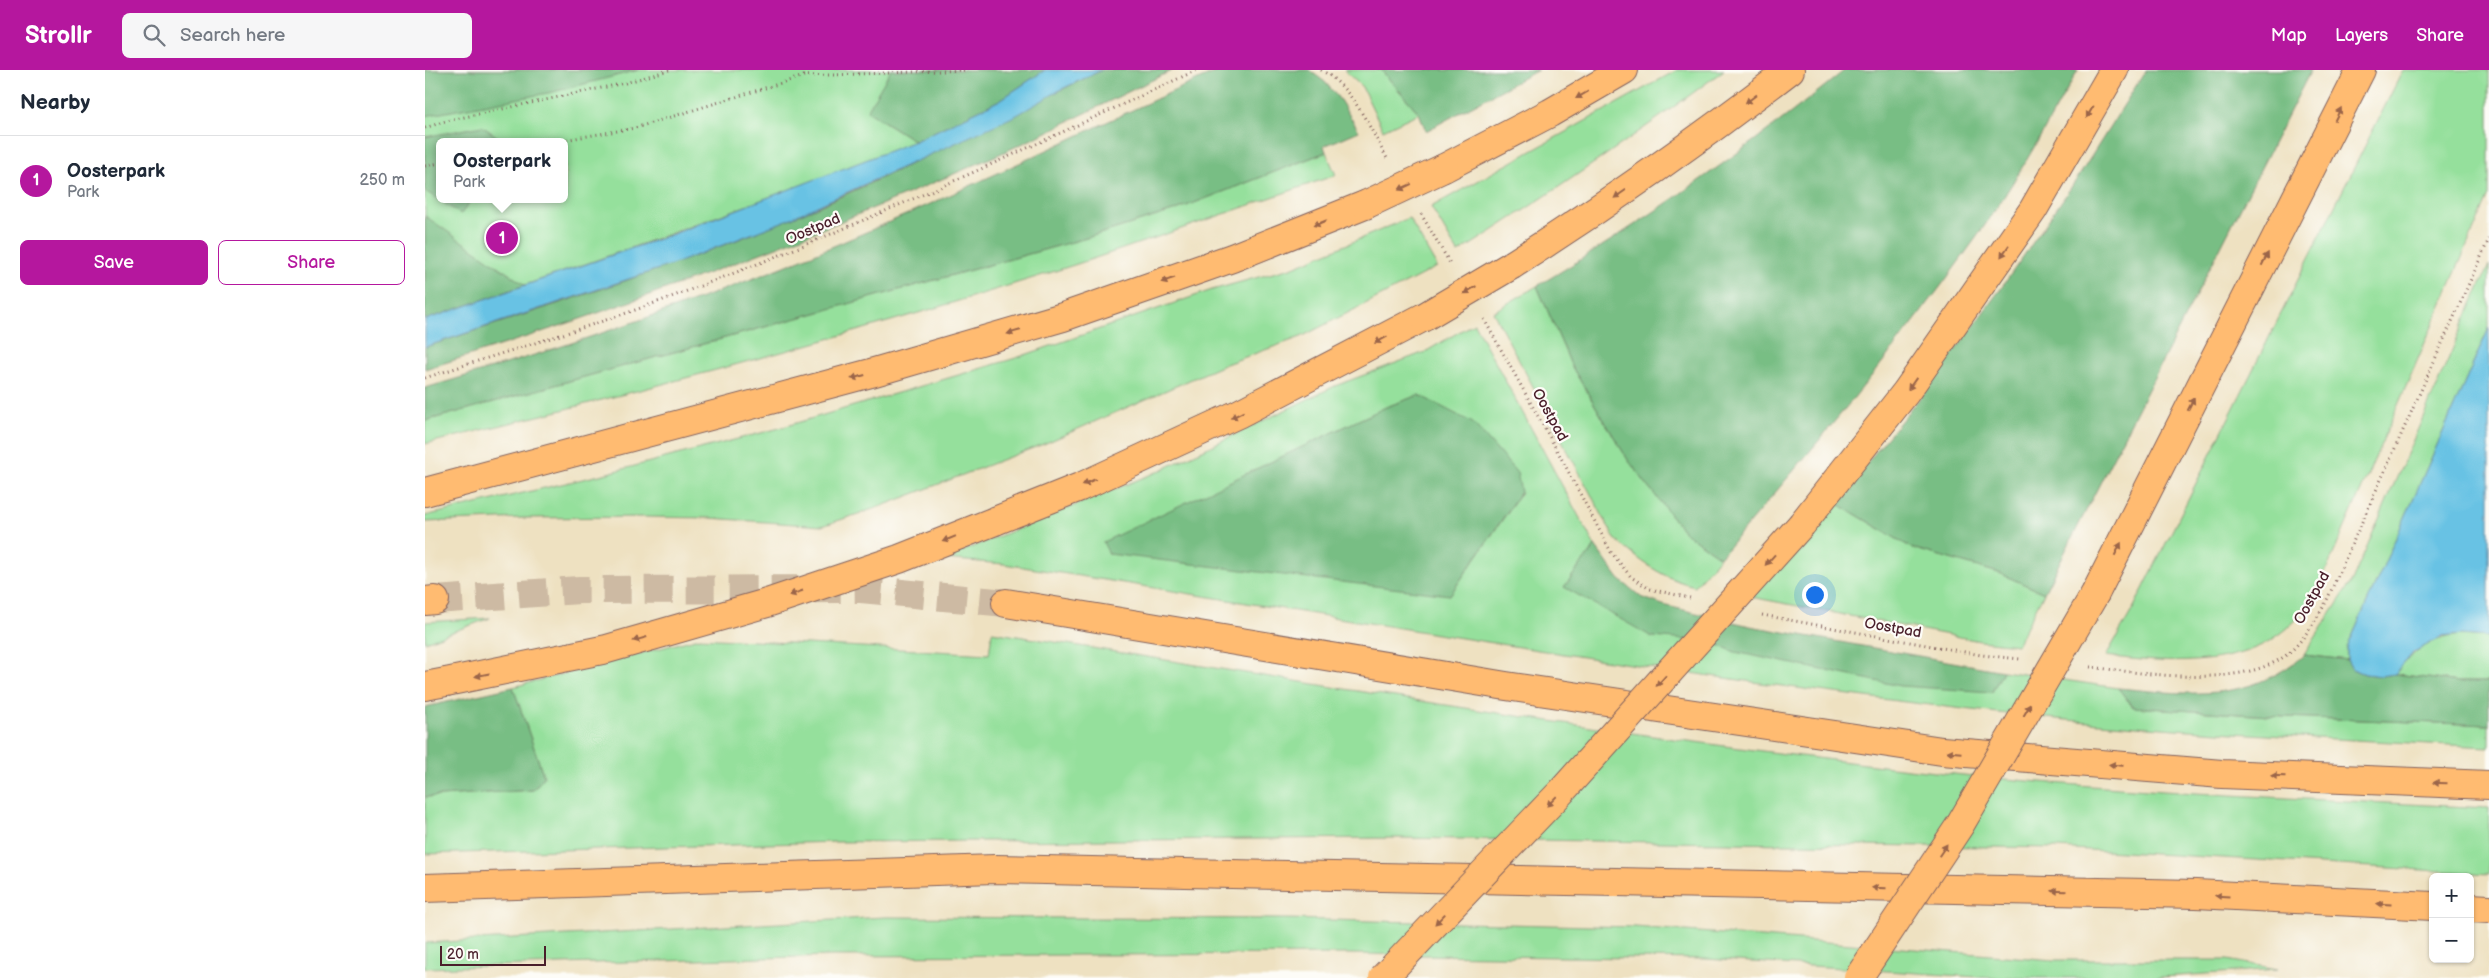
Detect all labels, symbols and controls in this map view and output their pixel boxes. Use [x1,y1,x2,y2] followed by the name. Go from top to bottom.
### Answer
[122,13,472,58] search box
[25,21,92,50] text: Strollr
[140,21,168,49] icon: search
[180,24,285,47] text: Search here
[2271,25,2307,46] text: Map
[2335,25,2388,46] text: Layers
[2416,25,2464,46] text: Share
[20,90,90,115] text: Nearby
[1575,90,1588,99] one-way arrow
[1745,94,1758,105] one-way arrow
[2086,105,2094,120] one-way arrow
[2334,107,2342,121] one-way arrow
[436,138,568,203] popup
[453,150,551,173] text: Oosterpark
[67,160,165,183] text: Oosterpark
[33,171,39,190] text: 1
[359,171,405,190] text: 250 m
[453,173,485,192] text: Park
[67,183,99,202] text: Park
[1398,183,1412,191] one-way arrow
[1613,189,1626,199] one-way arrow
[783,209,843,249] street label: Oostpad
[486,219,518,257] pin: 1
[1312,219,1327,227] one-way arrow
[20,240,208,285] button: Save
[218,240,405,285] button: Share
[2000,244,2010,257] one-way arrow
[2261,251,2269,266] one-way arrow
[1160,276,1175,284] one-way arrow
[1463,285,1476,294] one-way arrow
[1006,328,1021,336] one-way arrow
[1374,336,1388,344] one-way arrow
[850,373,865,381] one-way arrow
[1907,377,1917,391] one-way arrow
[1528,385,1572,445] street label: Oostpad
[2187,396,2195,411] one-way arrow
[1230,411,1244,419] one-way arrow
[1082,479,1096,487] one-way arrow
[941,535,956,543] one-way arrow
[2114,541,2122,556] one-way arrow
[1764,554,1776,566] one-way arrow
[2290,568,2334,628] street label: Oostpad
[1802,582,1828,608] your location
[789,590,804,598] one-way arrow
[1863,614,1923,642] street label: Oostpad
[633,636,648,644] one-way arrow
[474,671,489,679] one-way arrow
[1655,674,1667,686] one-way arrow
[2022,704,2031,717] one-way arrow
[1946,748,1962,756] one-way arrow
[2108,761,2124,769] one-way arrow
[2270,772,2286,780] one-way arrow
[2432,779,2448,787] one-way arrow
[1546,795,1558,807] one-way arrow
[1939,843,1948,857] one-way arrow
[2429,873,2474,963] map controls
[2429,873,2474,918] button: +
[1871,883,1887,891] one-way arrow
[2051,887,2067,895] one-way arrow
[2213,891,2229,899] one-way arrow
[2376,899,2392,907] one-way arrow
[1434,912,1446,924] one-way arrow
[2429,918,2474,963] button: −
[440,943,546,966] scale bar
[447,946,479,963] text: 20 m

